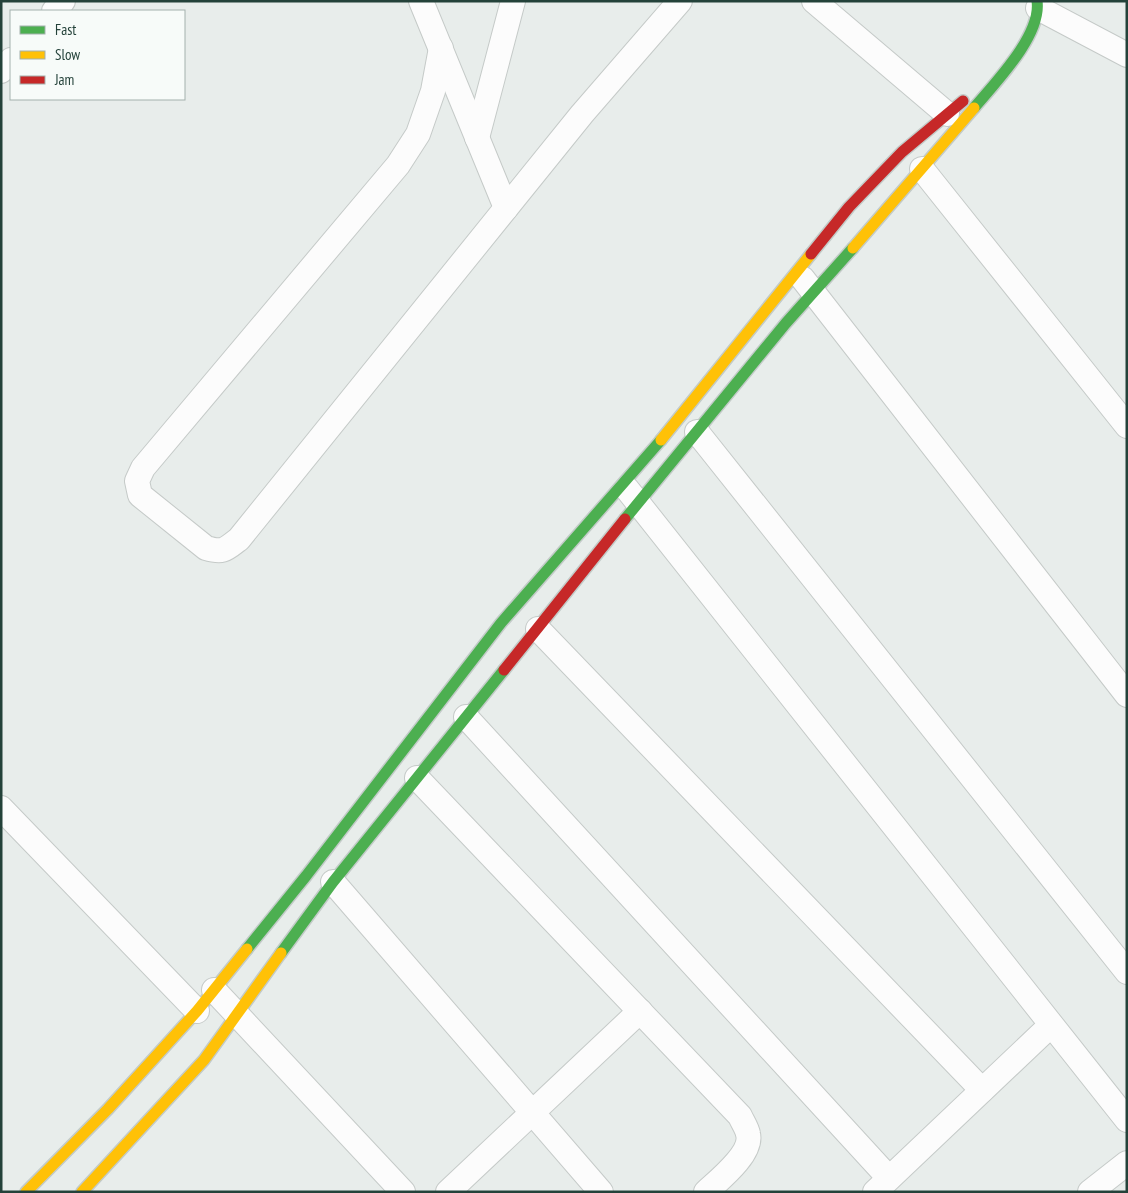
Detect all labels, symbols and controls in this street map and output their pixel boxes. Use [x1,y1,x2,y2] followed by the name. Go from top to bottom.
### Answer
[10,10,185,100] legend
[55,20,76,39] text: Fast
[55,45,80,64] text: Slow
[54,70,74,89] text: Jam

